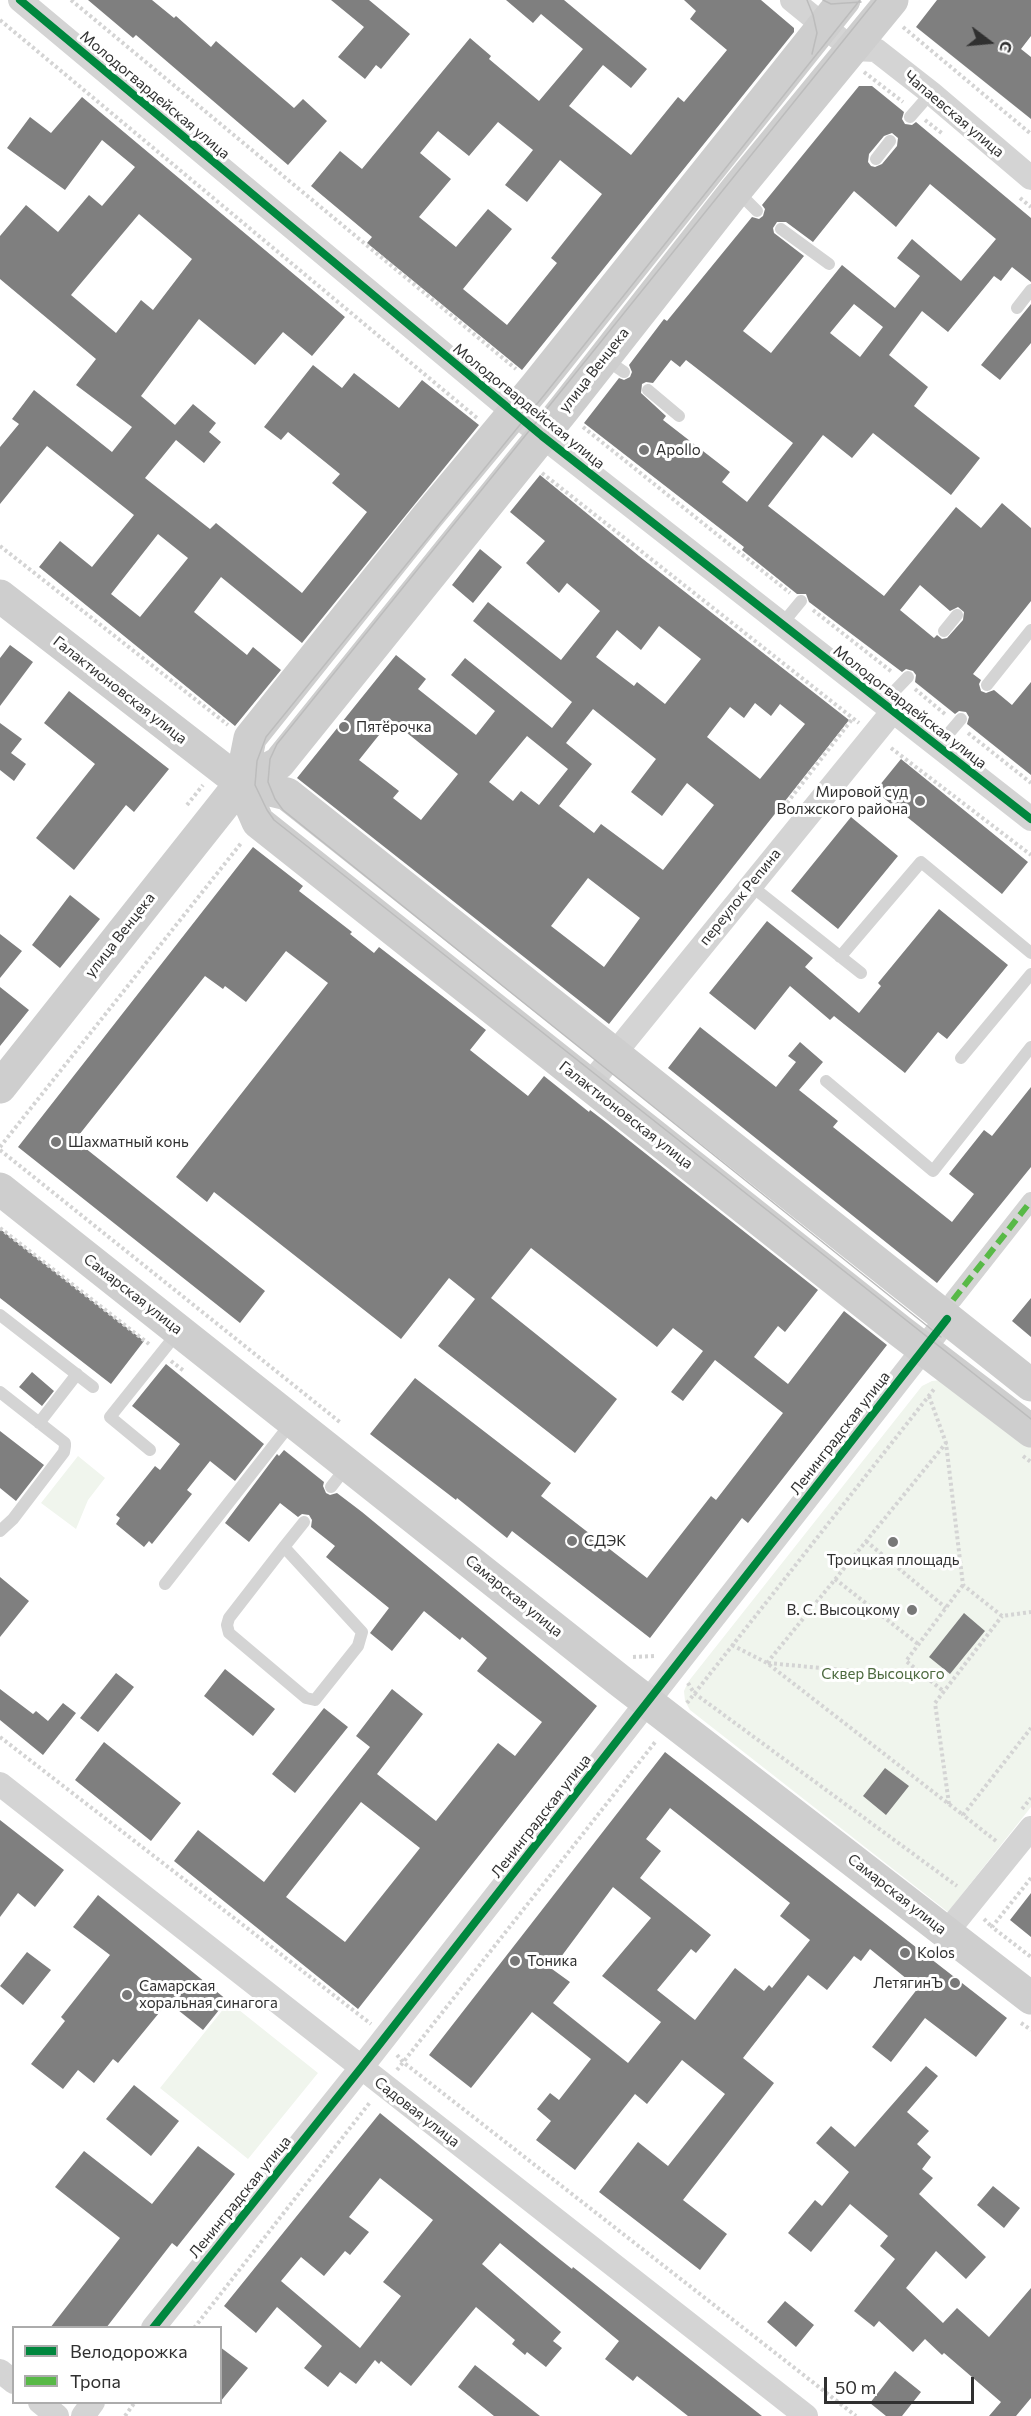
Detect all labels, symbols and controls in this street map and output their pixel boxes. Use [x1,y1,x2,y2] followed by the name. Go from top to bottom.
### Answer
[959,12,1019,72] north arrow
[77,27,233,163] street label: Молодогвардейская улица
[996,39,1017,55] text: С
[900,67,1008,161] street label: Чапаевская улица
[555,324,633,416] street label: улица Венцека
[450,339,608,473] street label: Молодогвардейская улица
[656,441,701,459] place label: Apollo
[637,443,651,457] marker: Apollo
[50,632,190,748] street label: Галактионовская улица
[830,641,990,773] street label: Молодогвардейская улица
[356,718,431,736] place label: Пятёрочка
[337,720,351,734] marker: Пятёрочка
[776,783,908,818] place label: Мировой суд Волжского района
[913,794,927,808] marker: Мировой суд Волжского района
[695,845,785,949] street label: переулок Репина
[81,889,159,981] street label: улица Венцека
[556,1057,696,1173] street label: Галактионовская улица
[68,1133,189,1151] place label: Шахматный конь
[49,1135,63,1149] marker: Шахматный конь
[80,1250,186,1338] street label: Самарская улица
[786,1368,894,1498] street label: Ленинградская улица
[584,1532,626,1550] place label: СДЭК
[565,1534,579,1548] marker: СДЭК
[886,1535,900,1549] marker: Троицкая площадь
[462,1551,566,1641] street label: Самарская улица
[826,1551,960,1569] place label: Троицкая площадь
[787,1601,900,1619] place label: В. С. Высоцкому
[905,1603,919,1617] marker: В. С. Высоцкому
[821,1665,945,1683] park label: Сквер Высоцкого
[487,1751,595,1881] street label: Ленинградская улица
[844,1850,950,1938] street label: Самарская улица
[917,1944,955,1962] place label: Kolos
[898,1946,912,1960] marker: Kolos
[527,1952,577,1970] place label: Тоника
[508,1954,522,1968] marker: Тоника
[873,1974,943,1992] place label: ЛетягинЪ
[948,1976,962,1990] marker: ЛетягинЪ
[139,1977,278,2012] place label: Самарская хоральная синагога
[120,1988,134,2002] marker: Самарская хоральная синагога
[371,2073,463,2151] street label: Садовая улица
[185,2132,295,2262] street label: Ленинградская улица
[12,2326,222,2404] legend
[70,2340,188,2362] text: Велодорожка
[827,2365,977,2403] scale bar
[70,2370,121,2392] text: Тропа
[835,2376,876,2398] text: 50 m

